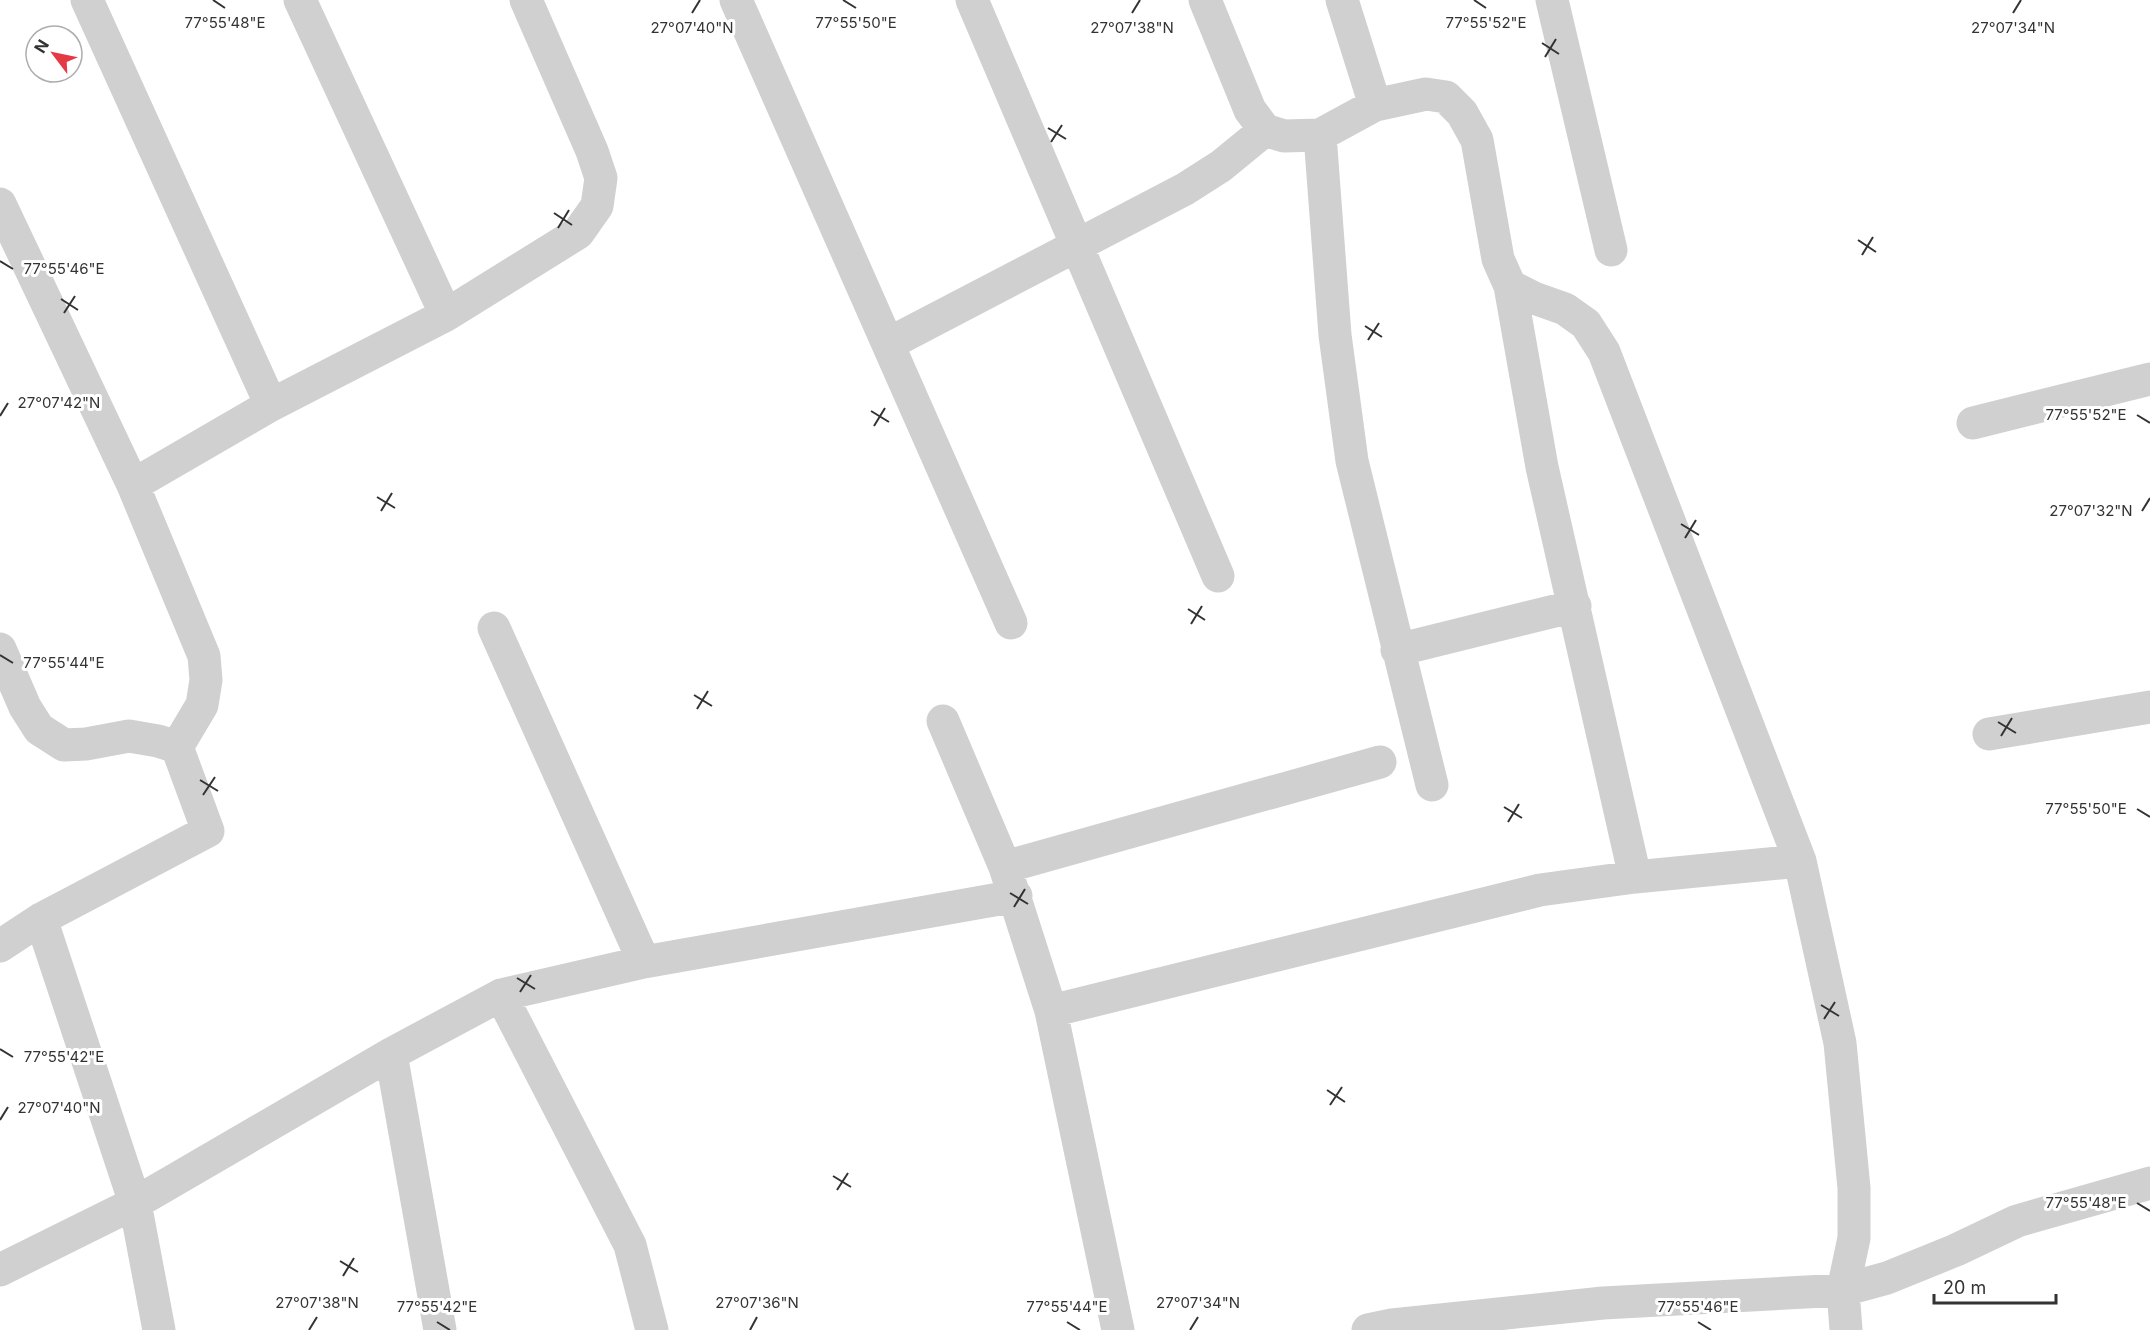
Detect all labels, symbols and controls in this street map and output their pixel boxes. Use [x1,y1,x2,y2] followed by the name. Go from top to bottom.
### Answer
[185,13,265,32] text: 77°55'48"E
[815,13,897,32] text: 77°55'50"E
[1445,13,1527,32] text: 77°55'52"E
[650,18,734,37] text: 27°07'40"N
[1090,18,1174,37] text: 27°07'38"N
[1971,18,2055,37] text: 27°07'34"N
[24,24,84,84] north arrow
[30,36,53,57] text: N
[24,259,104,278] text: 77°55'46"E
[18,393,100,412] text: 27°07'42"N
[2045,405,2127,424] text: 77°55'52"E
[2049,501,2133,520] text: 27°07'32"N
[23,653,105,672] text: 77°55'44"E
[2045,799,2127,818] text: 77°55'50"E
[24,1047,104,1066] text: 77°55'42"E
[17,1098,101,1117] text: 27°07'40"N
[2046,1193,2126,1212] text: 77°55'48"E
[1934,1267,2056,1305] scale bar
[1943,1277,1986,1298] text: 20 m
[275,1293,359,1312] text: 27°07'38"N
[715,1293,799,1312] text: 27°07'36"N
[1156,1293,1240,1312] text: 27°07'34"N
[397,1297,477,1316] text: 77°55'42"E
[1026,1297,1108,1316] text: 77°55'44"E
[1658,1297,1738,1316] text: 77°55'46"E

